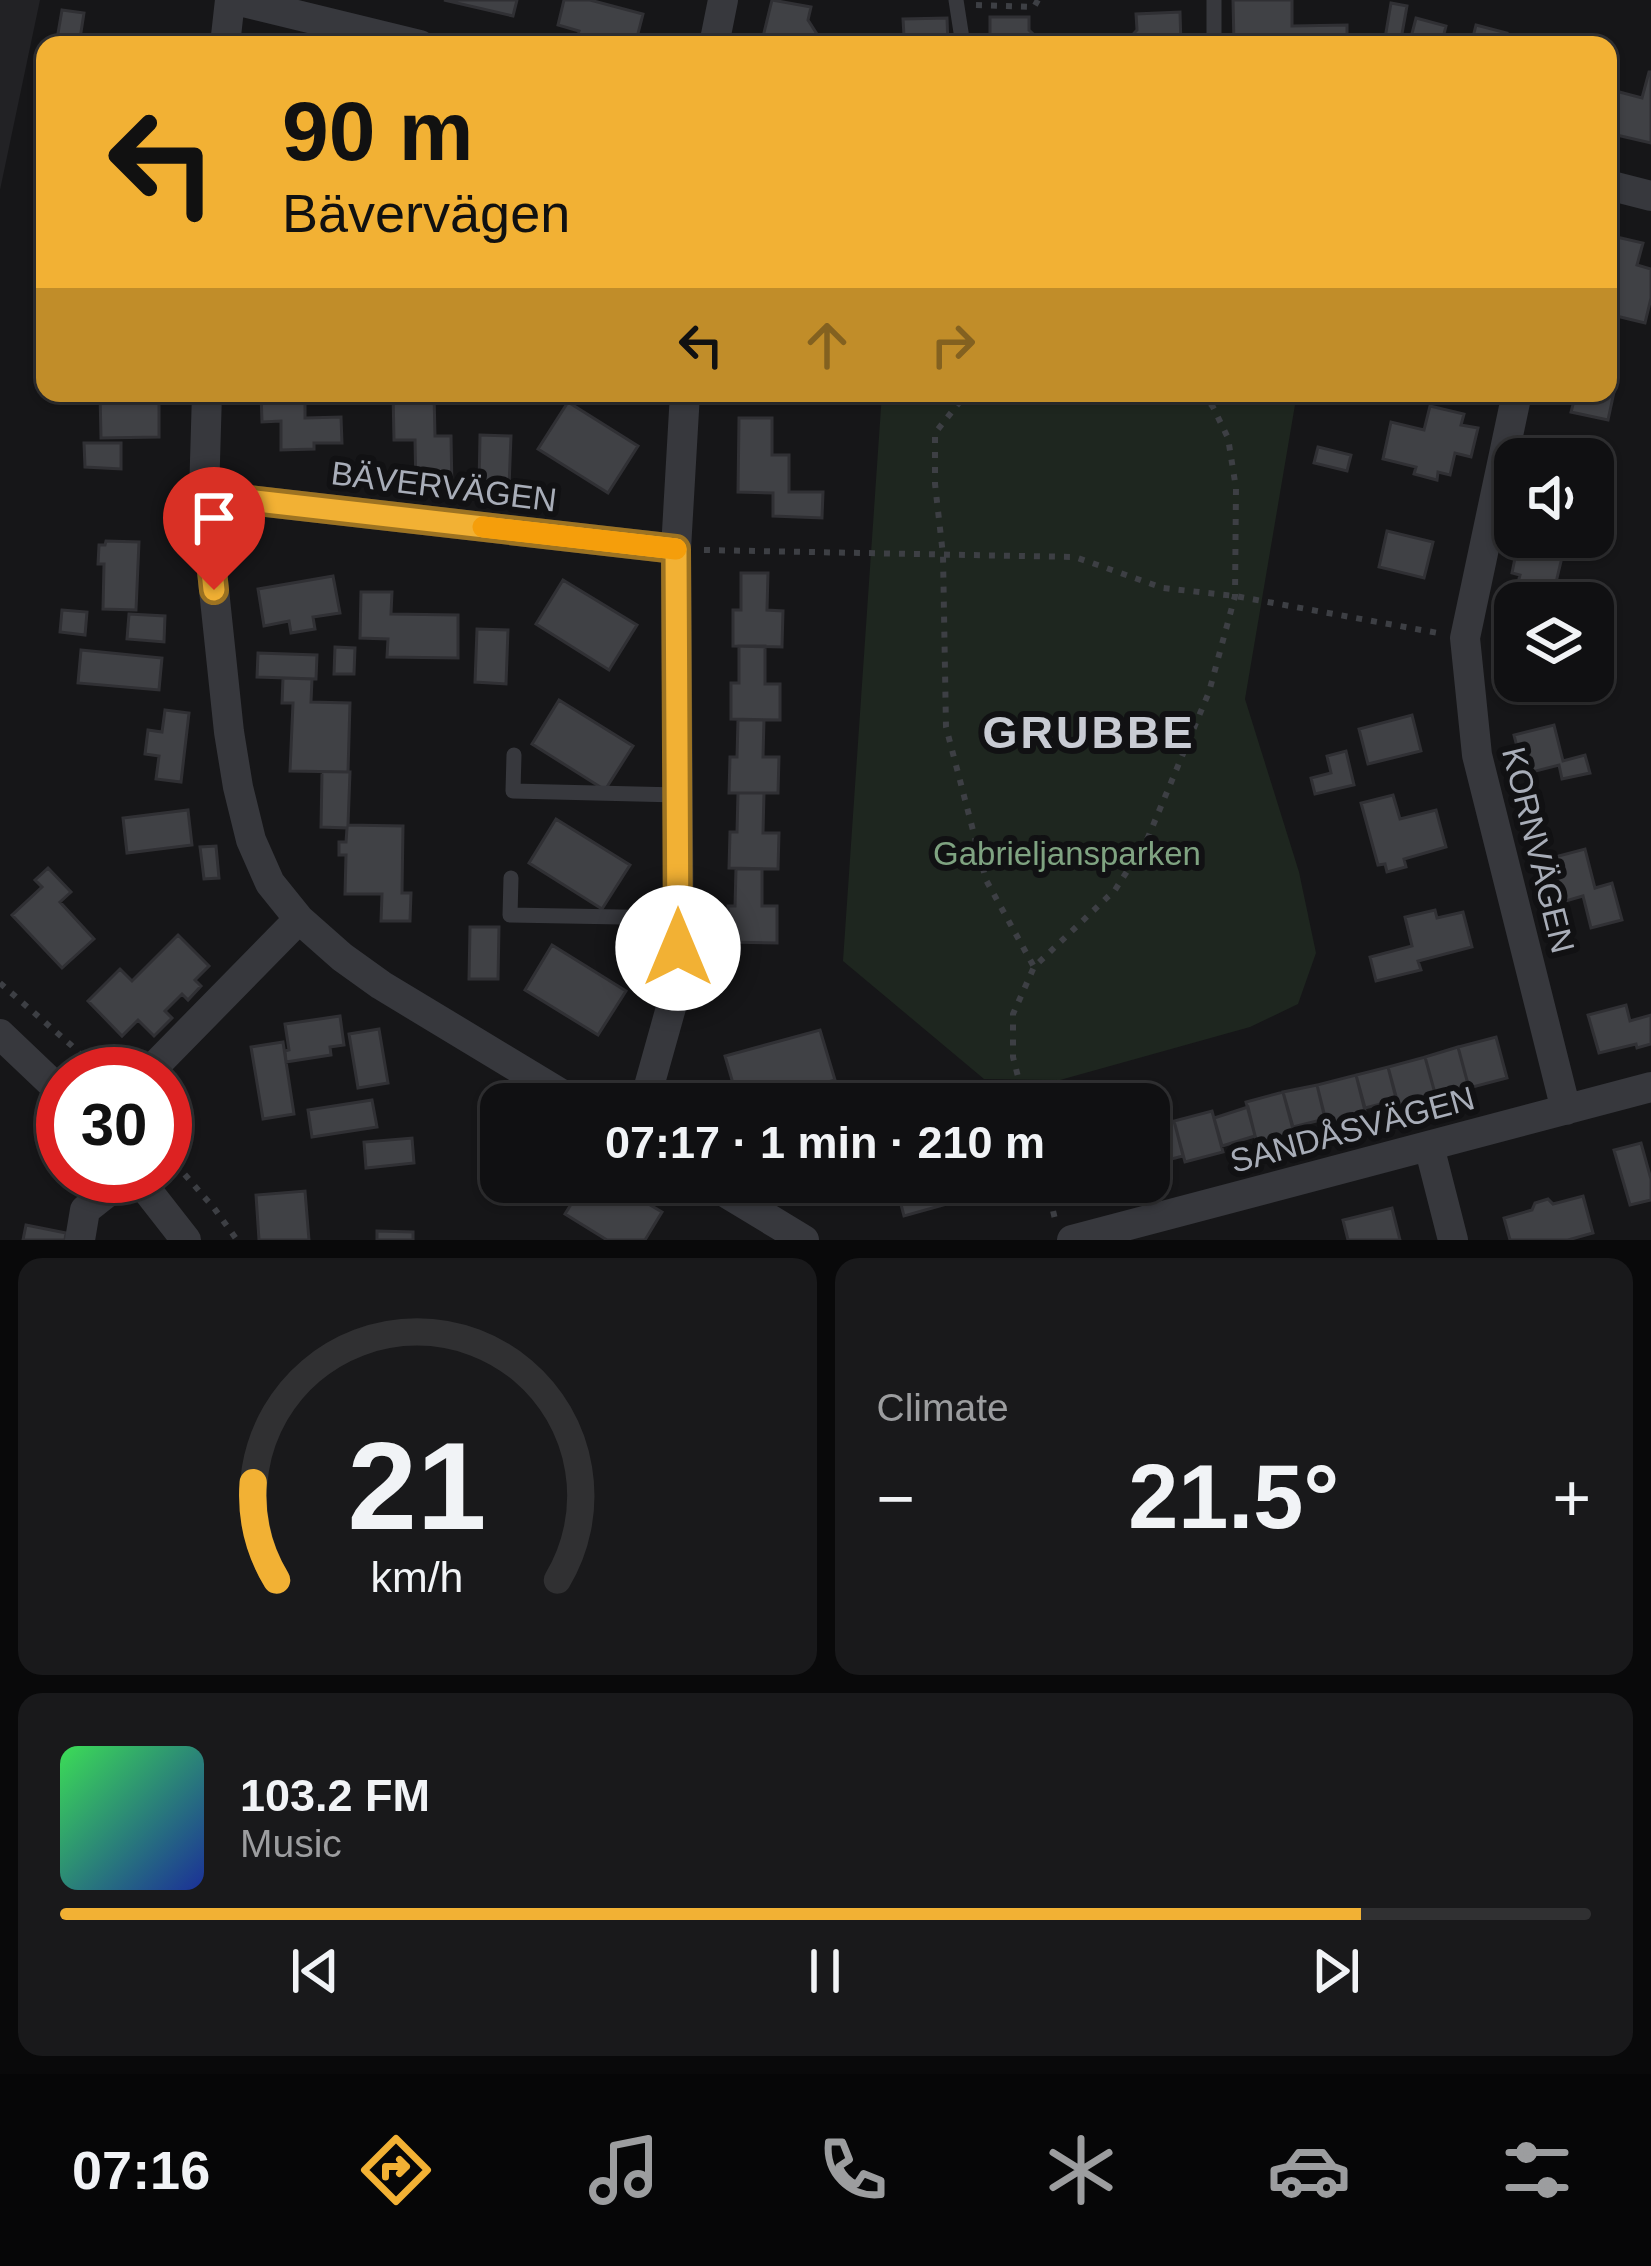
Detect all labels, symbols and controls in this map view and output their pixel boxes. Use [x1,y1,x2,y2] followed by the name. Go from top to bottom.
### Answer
[84,84,240,240] icon: left
[282,84,473,178] text: 90 m
[282,183,570,243] text: Bävervägen
[668,312,734,378] icon: left
[794,312,860,378] icon: ahead
[920,312,986,378] icon: right
[1494,438,1614,702] map controls
[1494,438,1614,558] button: sound
[329,454,559,519] street label: BÄVERVÄGEN
[163,467,265,590] pin
[181,485,247,551] icon: arrive
[1494,582,1614,702] button: layers
[982,707,1196,758] district label: GRUBBE
[1495,743,1582,957] street label: KORNVÄGEN
[933,835,1201,872] park label: Gabrieljansparken
[615,885,741,1011] position arrow
[36,1047,192,1203] speed limit sign: 30
[1226,1079,1478,1180] street label: SANDÅSVÄGEN
[605,1117,1045,1168] text: 07:17 · 1 min · 210 m
[877,1386,1009,1429] text: Climate
[348,1416,487,1555] text: 21
[1128,1447,1339,1547] text: 21.5°
[877,1461,915,1535] text: −
[1552,1461,1591,1535] text: +
[371,1552,464,1600] text: km/h
[240,1770,430,1821] text: 103.2 FM
[240,1822,342,1865] text: Music
[282,1938,348,2004] icon: previous
[792,1938,858,2004] icon: pause
[1303,1938,1369,2004] icon: next
[354,2128,438,2212] icon: directions
[582,2128,666,2212] icon: music
[811,2128,895,2212] icon: phone
[1039,2128,1123,2212] icon: climate
[1267,2128,1351,2212] icon: car
[1495,2128,1579,2212] icon: filters
[72,2140,210,2200] text: 07:16

